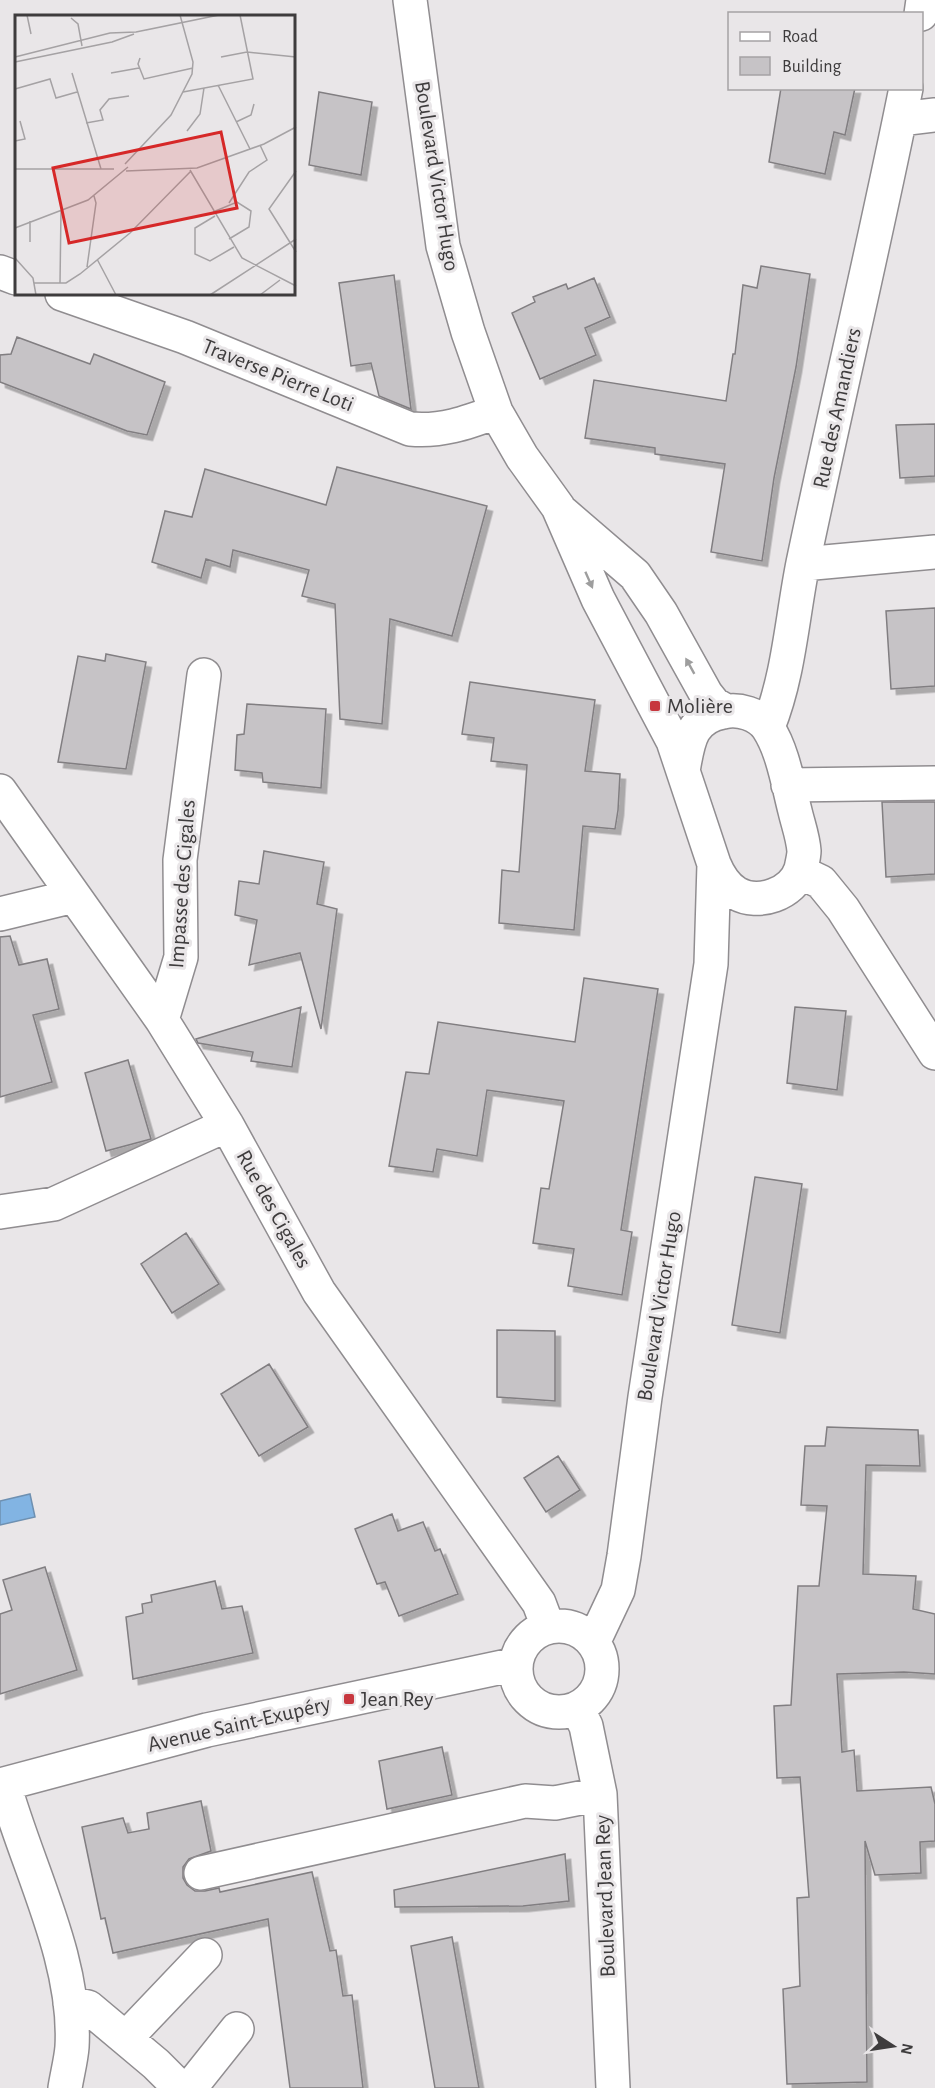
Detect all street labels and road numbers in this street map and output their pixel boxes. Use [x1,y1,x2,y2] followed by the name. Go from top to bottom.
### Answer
[411,79,463,273] street label: Boulevard Victor Hugo
[809,326,865,490] street label: Rue des Amandiers
[199,335,357,415] street label: Traverse Pierre Loti
[165,799,199,969] street label: Impasse des Cigales
[233,1146,315,1272] street label: Rue des Cigales
[633,1209,685,1403] street label: Boulevard Victor Hugo
[145,1692,333,1756] street label: Avenue Saint-Exupéry
[591,1814,619,1978] street label: Boulevard Jean Rey

